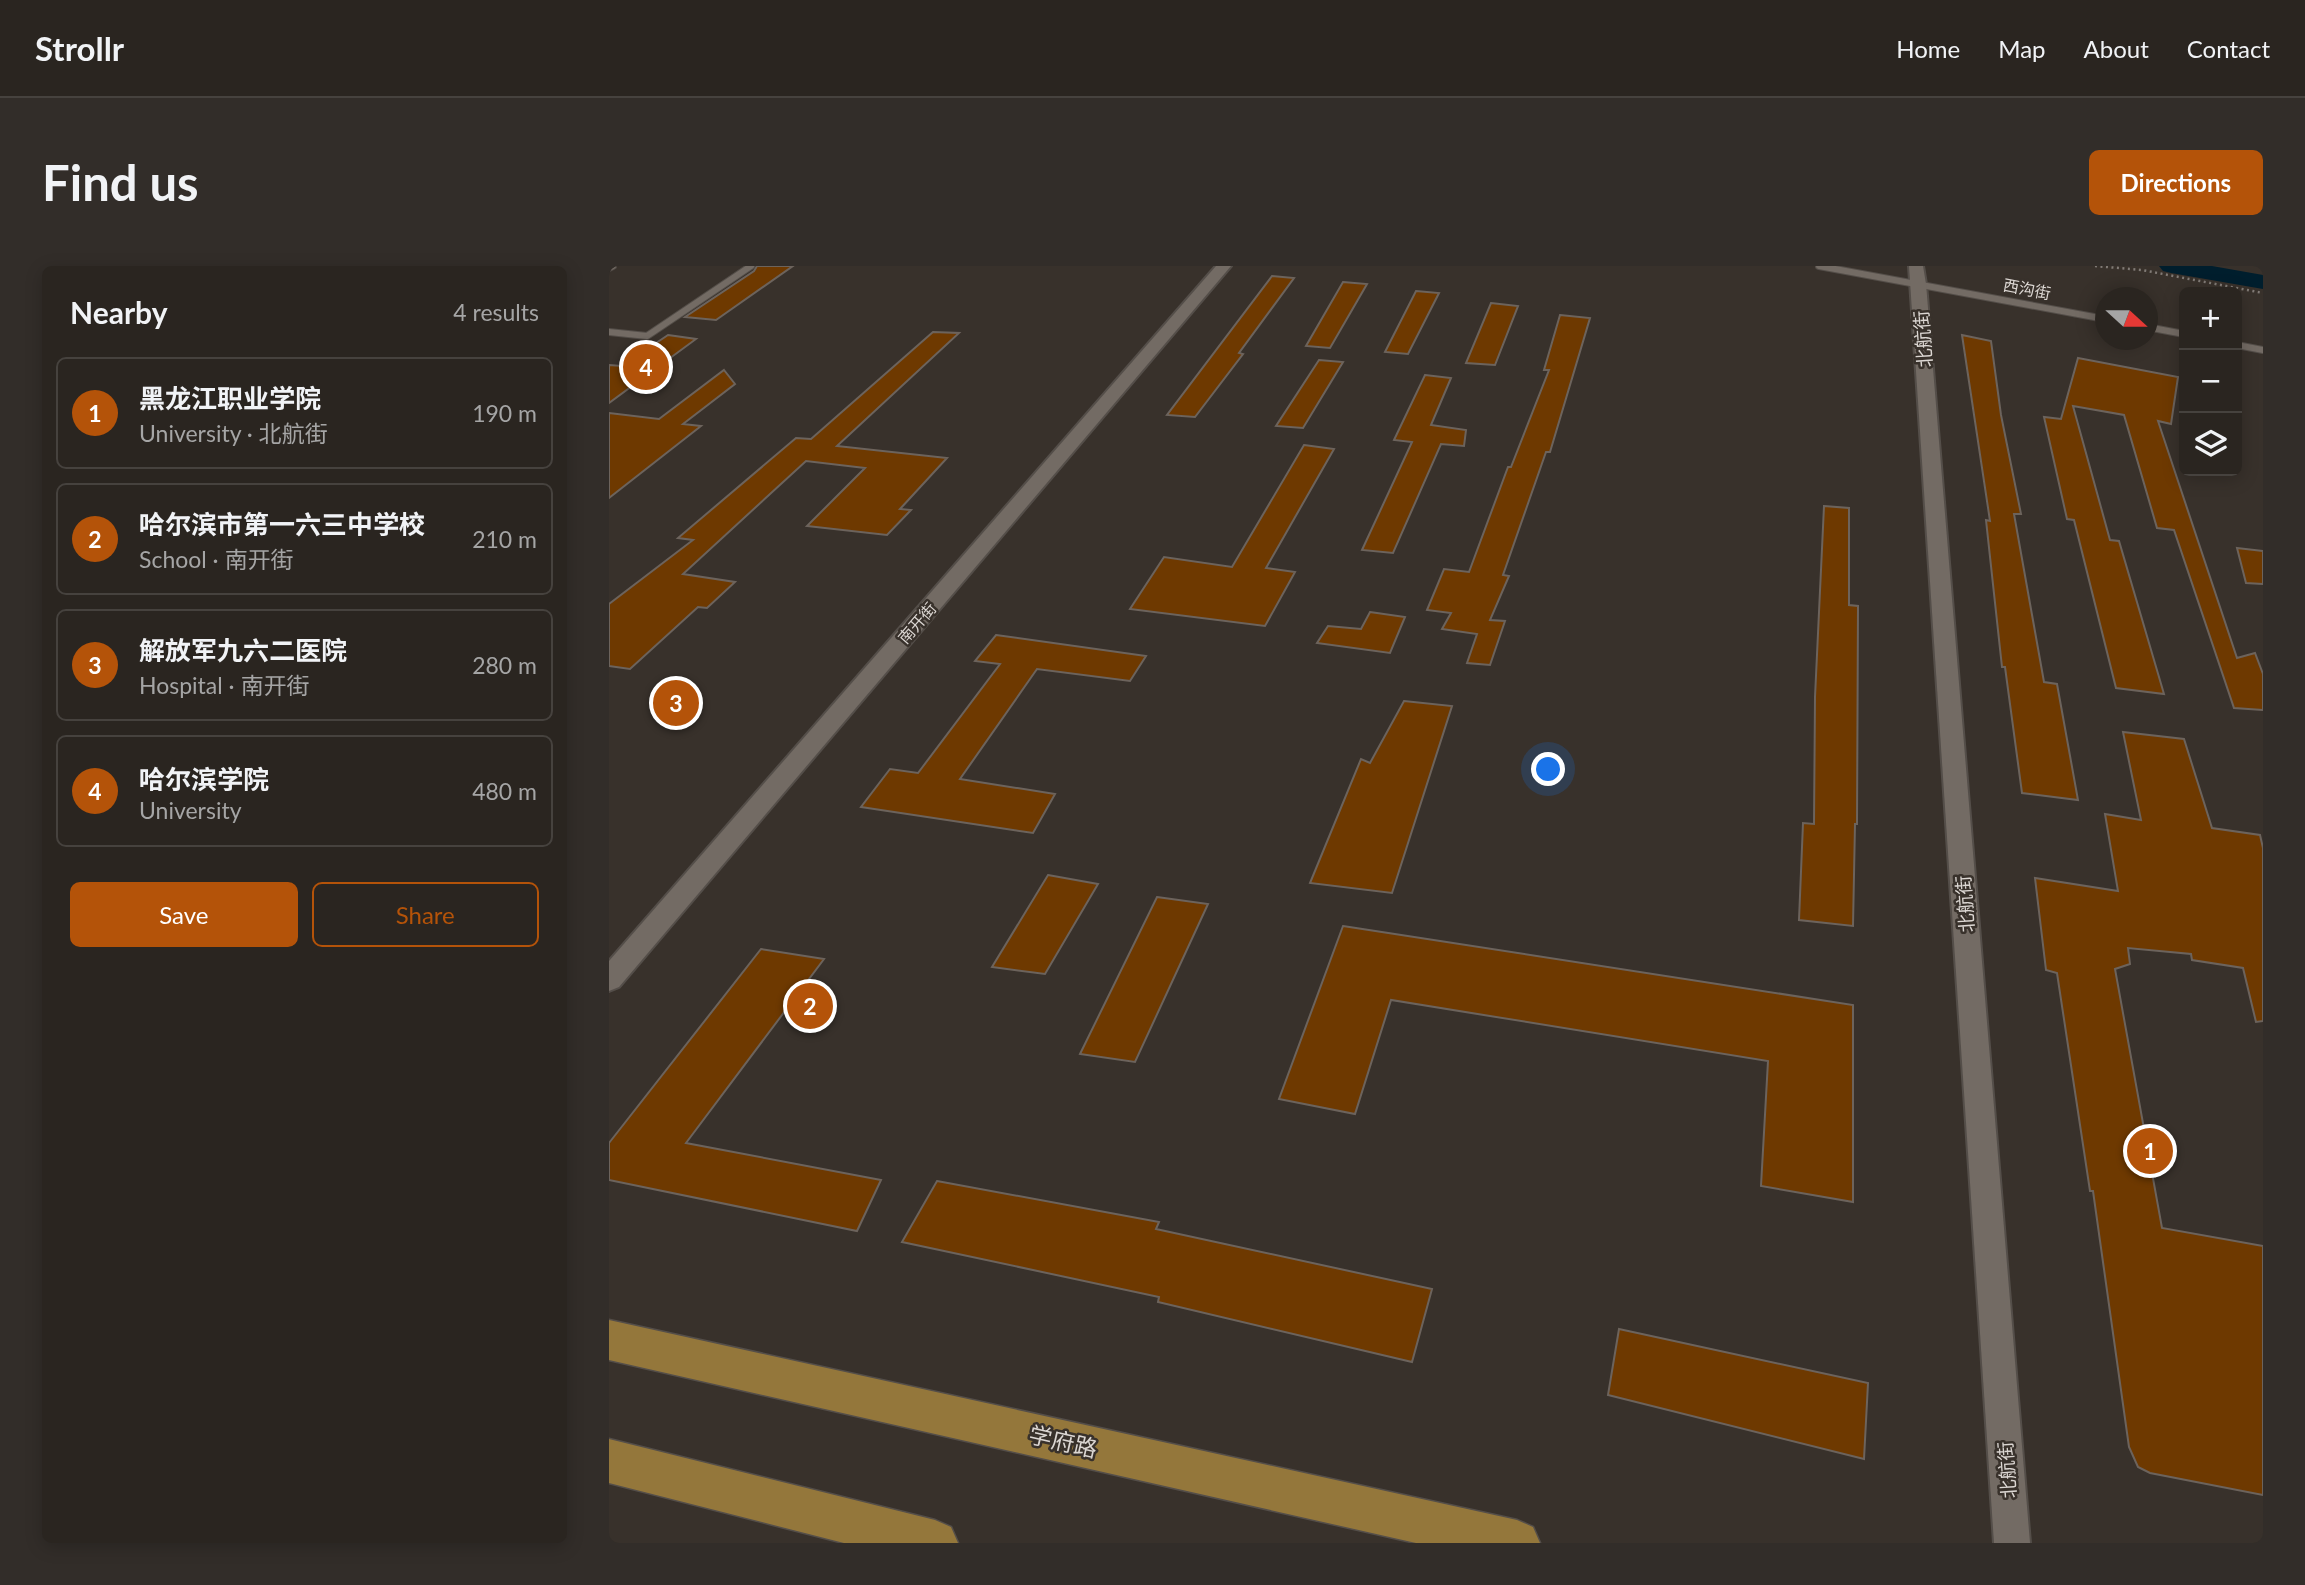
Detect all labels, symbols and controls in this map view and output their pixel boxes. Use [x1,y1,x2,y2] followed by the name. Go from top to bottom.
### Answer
[35,28,124,68] text: Strollr
[1896,34,1960,63] text: Home
[1998,34,2046,63] text: Map
[2084,34,2149,63] text: About
[2187,34,2270,63] text: Contact
[2089,150,2263,215] button: Directions
[42,153,199,211] text: Find us
[2002,275,2052,302] street label: 西沟街
[2095,287,2158,350] north arrow
[2179,287,2242,476] map controls
[2179,287,2242,350] button: +
[70,294,168,330] text: Nearby
[453,298,539,326] text: 4 results
[1909,310,1936,368] street label: 北航街
[623,341,669,393] pin: 4
[2179,350,2242,413] button: −
[139,382,321,414] text: 黑龙江职业学院
[88,399,102,427] text: 1
[472,399,537,427] text: 190 m
[2179,413,2242,476] button: layers
[139,419,328,447] text: University · 北航街
[139,508,425,540] text: 哈尔滨市第一六三中学校
[88,525,102,553] text: 2
[472,525,537,553] text: 210 m
[139,545,294,573] text: School · 南开街
[894,598,940,647] street label: 南开街
[139,634,347,666] text: 解放军九六二医院
[88,651,102,679] text: 3
[472,651,537,679] text: 280 m
[139,671,309,699] text: Hospital · 南开街
[653,677,699,729] pin: 3
[1531,752,1565,786] your location
[139,763,269,795] text: 哈尔滨学院
[88,777,102,805] text: 4
[472,777,537,805] text: 480 m
[139,796,242,824] text: University
[1951,875,1978,933] street label: 北航街
[70,882,298,947] button: Save
[312,882,539,947] button: Share
[787,980,833,1032] pin: 2
[2127,1125,2173,1177] pin: 1
[1026,1420,1100,1462] street label: 学府路
[1993,1441,2020,1499] street label: 北航街

